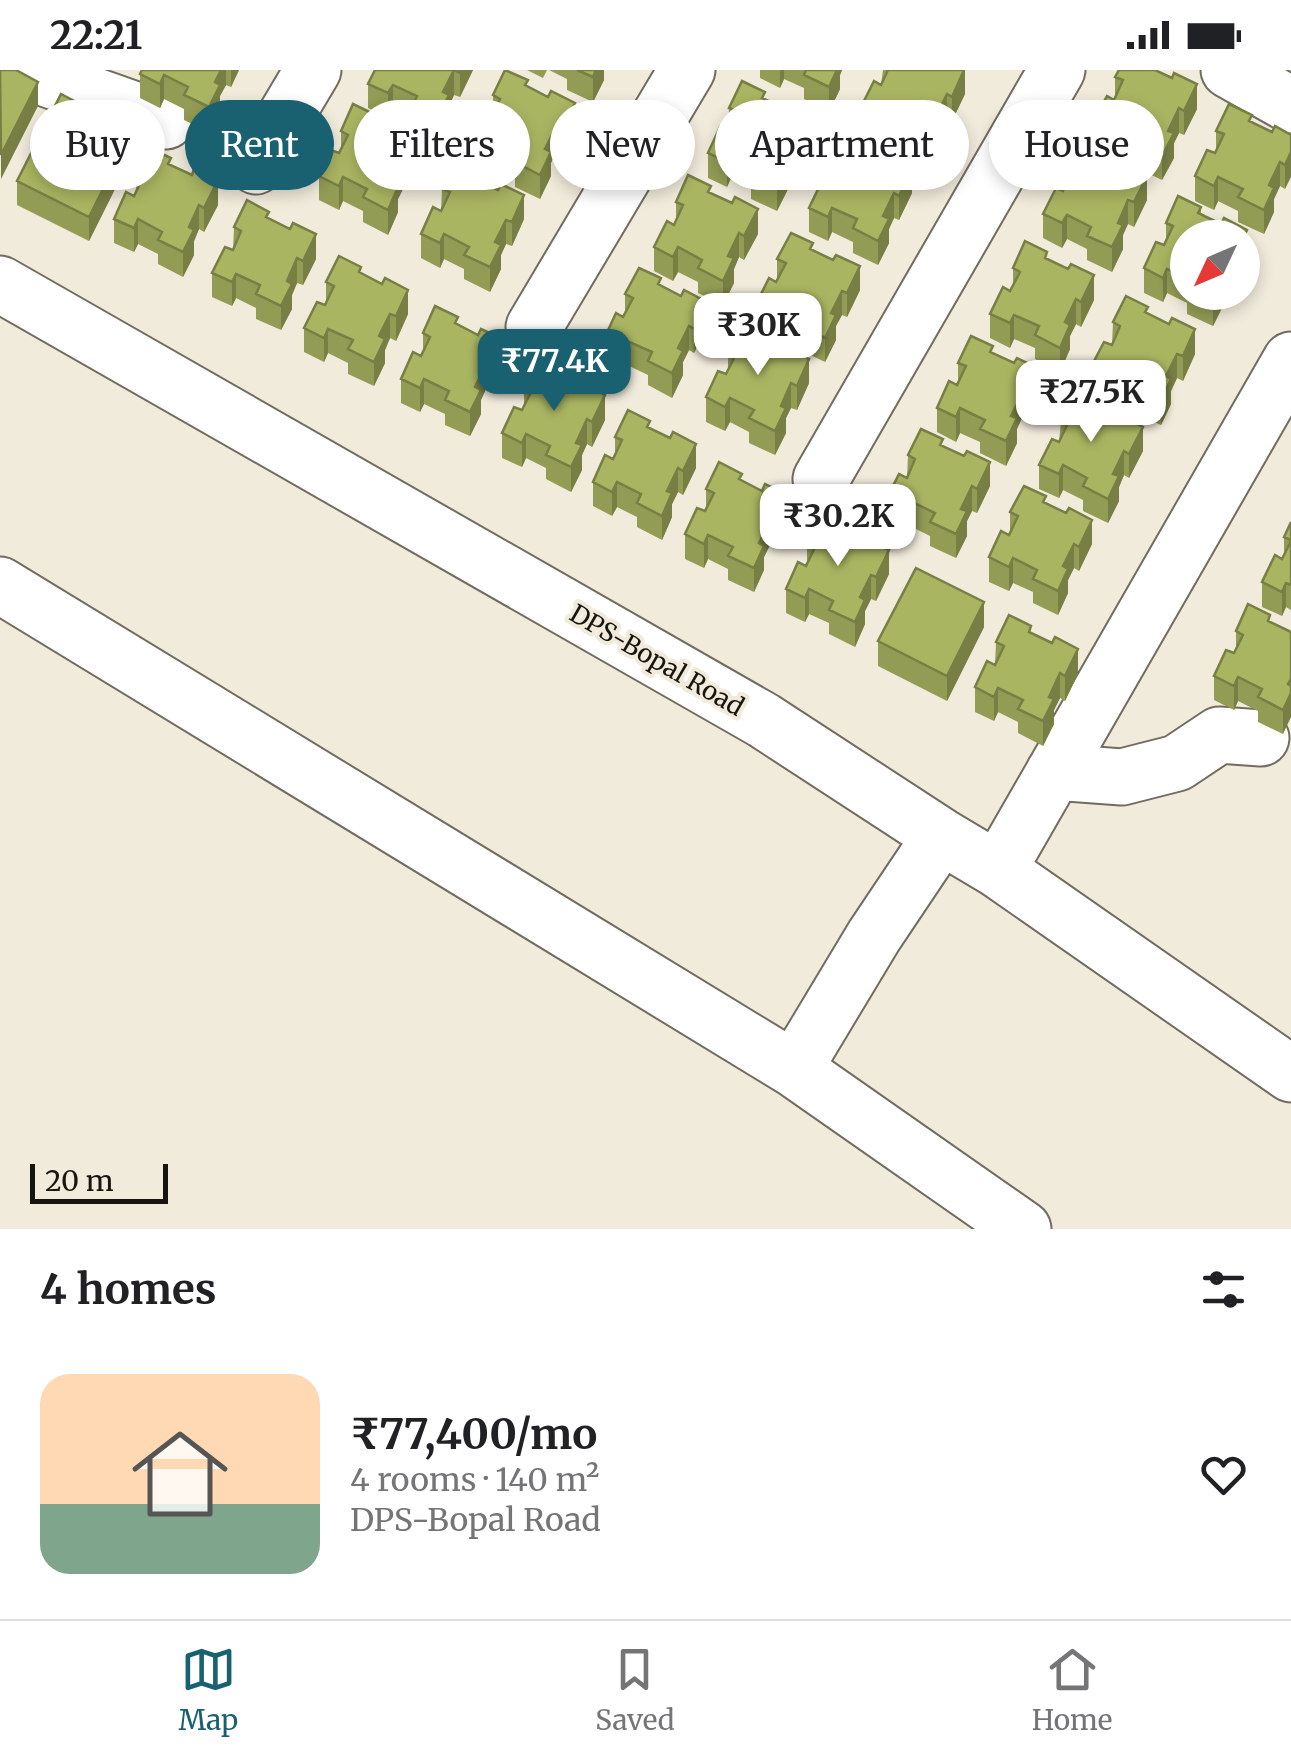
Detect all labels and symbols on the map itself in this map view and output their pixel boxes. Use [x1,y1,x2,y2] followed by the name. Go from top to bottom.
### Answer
[1170,220,1260,310] north arrow
[699,293,817,378] pin: ₹30K
[473,329,635,414] pin: ₹77.4K
[1010,360,1172,445] pin: ₹27.5K
[757,484,919,569] pin: ₹30.2K
[564,597,750,723] street label: DPS-Bopal Road
[30,1159,168,1204] scale bar

